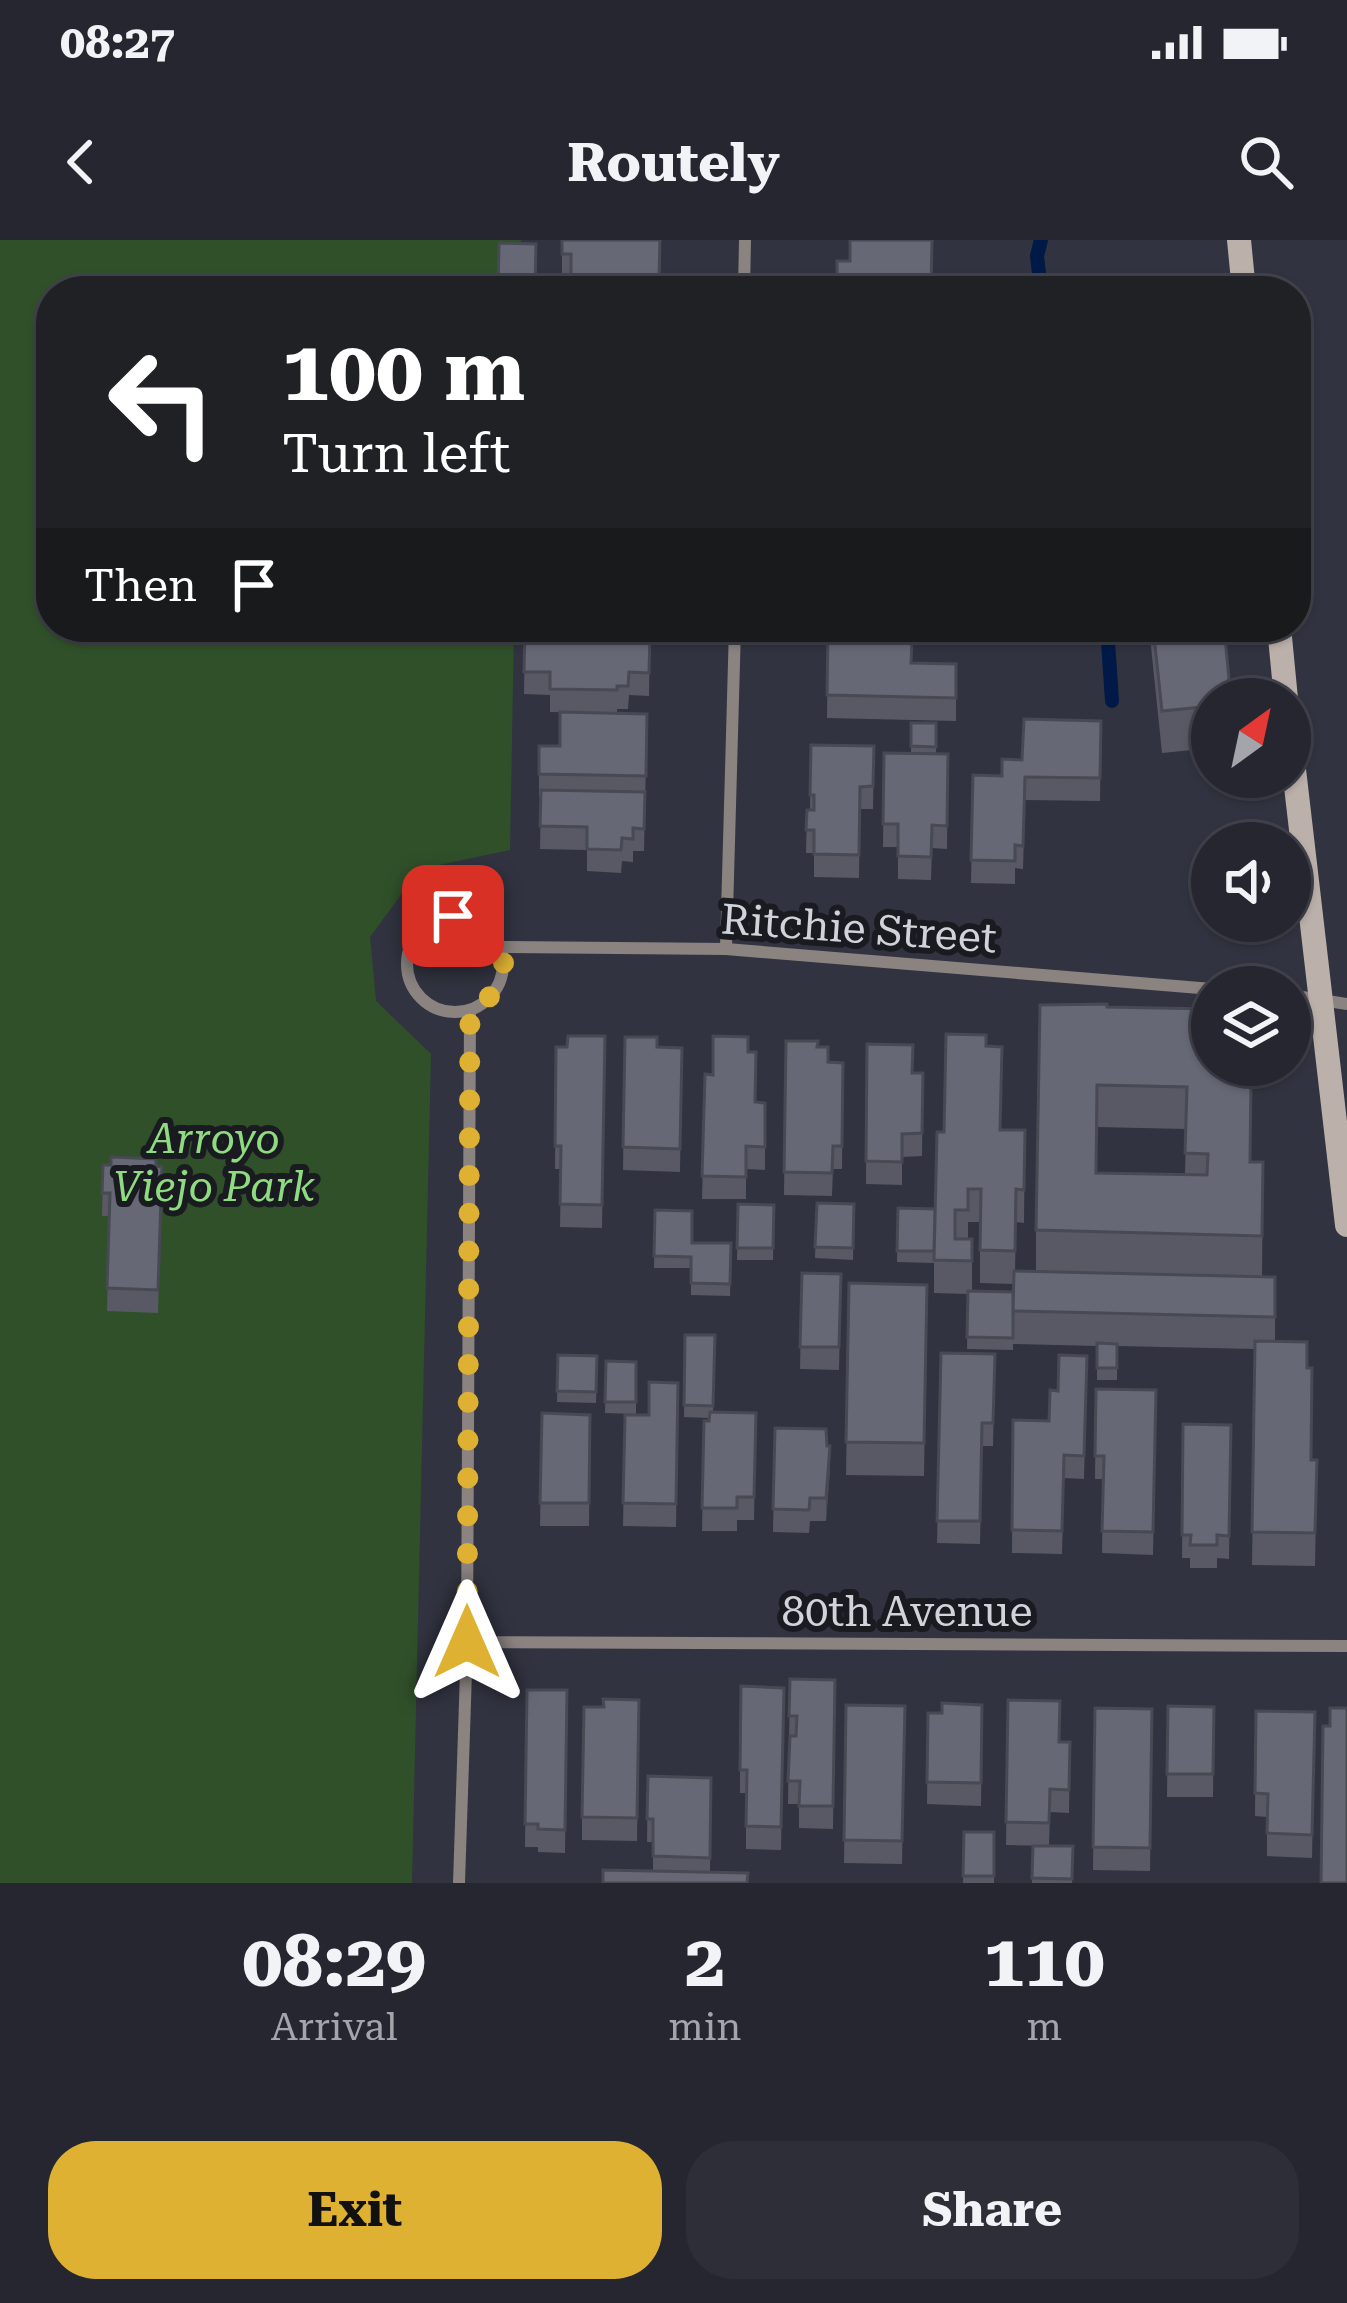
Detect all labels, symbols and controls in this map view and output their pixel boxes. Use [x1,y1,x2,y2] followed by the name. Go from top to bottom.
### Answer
[60,16,175,69] text: 08:27
[48,129,114,195] icon: back
[1233,129,1299,195] icon: search
[567,131,780,194] text: Routely
[282,322,525,420] text: 100 m
[84,324,240,480] icon: left
[282,422,510,485] text: Turn left
[221,552,287,618] icon: arrive
[84,559,197,612] text: Then
[1191,678,1311,798] north arrow
[1191,678,1311,1086] map controls
[1191,822,1311,942] button: sound
[402,865,504,967] pin
[420,883,486,949] icon: arrive
[720,894,998,963] street label: Ritchie Street
[1191,966,1311,1086] button: layers
[113,1114,315,1211] park label: Arroyo Viejo Park
[404,1579,530,1705] position arrow
[781,1587,1033,1636] street label: 80th Avenue
[242,1919,426,2004] text: 08:29
[685,1919,725,2004] text: 2
[984,1919,1105,2004] text: 110
[271,2004,398,2050] text: Arrival
[668,2004,742,2050] text: min
[1026,2004,1062,2050] text: m
[48,2141,662,2279] button: Exit
[686,2141,1299,2279] button: Share

